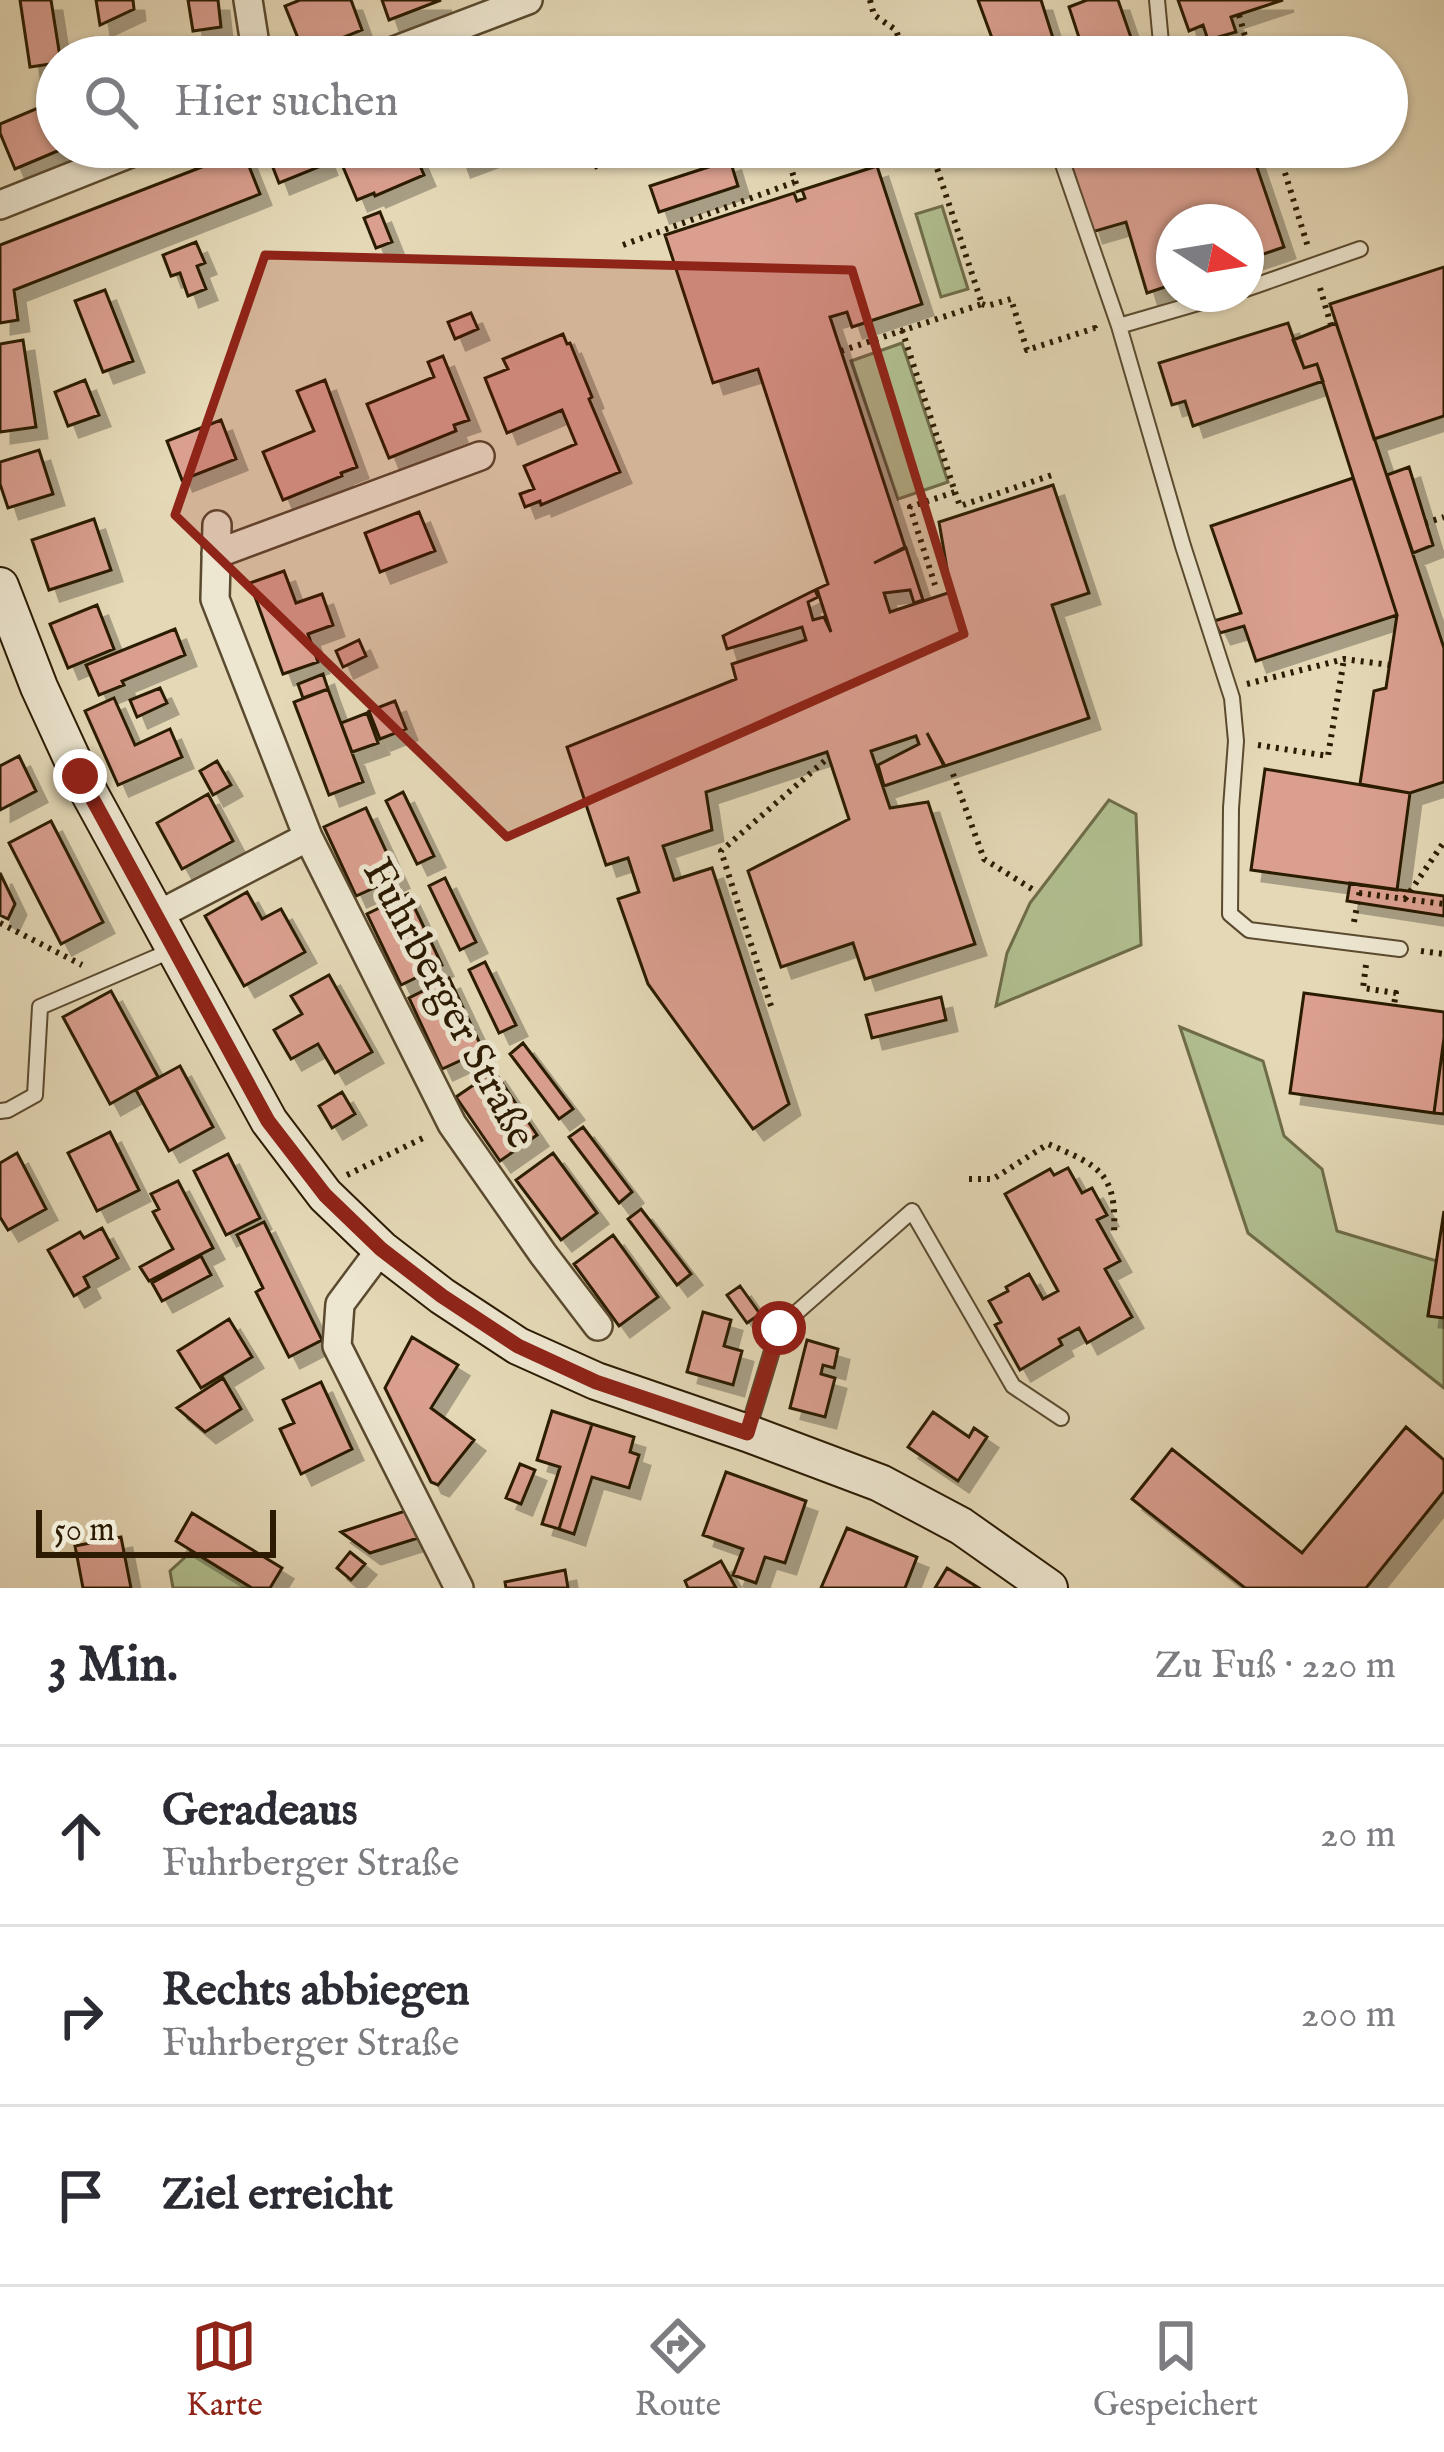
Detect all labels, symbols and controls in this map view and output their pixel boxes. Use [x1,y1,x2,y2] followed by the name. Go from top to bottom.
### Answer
[36,36,1408,168] search box
[78,69,144,135] icon: search
[174,74,398,131] text: Hier suchen
[1156,204,1264,312] north arrow
[53,749,107,803] route end
[349,850,547,1158] street label: Fuhrberger Straße
[752,1301,806,1355] route start
[36,1504,276,1557] scale bar
[54,1510,115,1552] text: 50 m
[48,1634,178,1699] text: 3 Min.
[1155,1642,1396,1691] text: Zu Fuß · 220 m
[162,1783,358,1840] text: Geradeaus
[48,1803,114,1869] icon: ahead
[1320,1811,1396,1860] text: 20 m
[162,1840,459,1889] text: Fuhrberger Straße
[162,1963,470,2020] text: Rechts abbiegen
[48,1983,114,2049] icon: right
[1301,1991,1396,2040] text: 200 m
[162,2020,459,2069] text: Fuhrberger Straße
[48,2163,114,2229] icon: arrive
[162,2167,393,2224] text: Ziel erreicht
[186,2313,263,2427] tab: Karte
[635,2313,721,2427] tab: Route
[1093,2313,1258,2427] tab: Gespeichert

